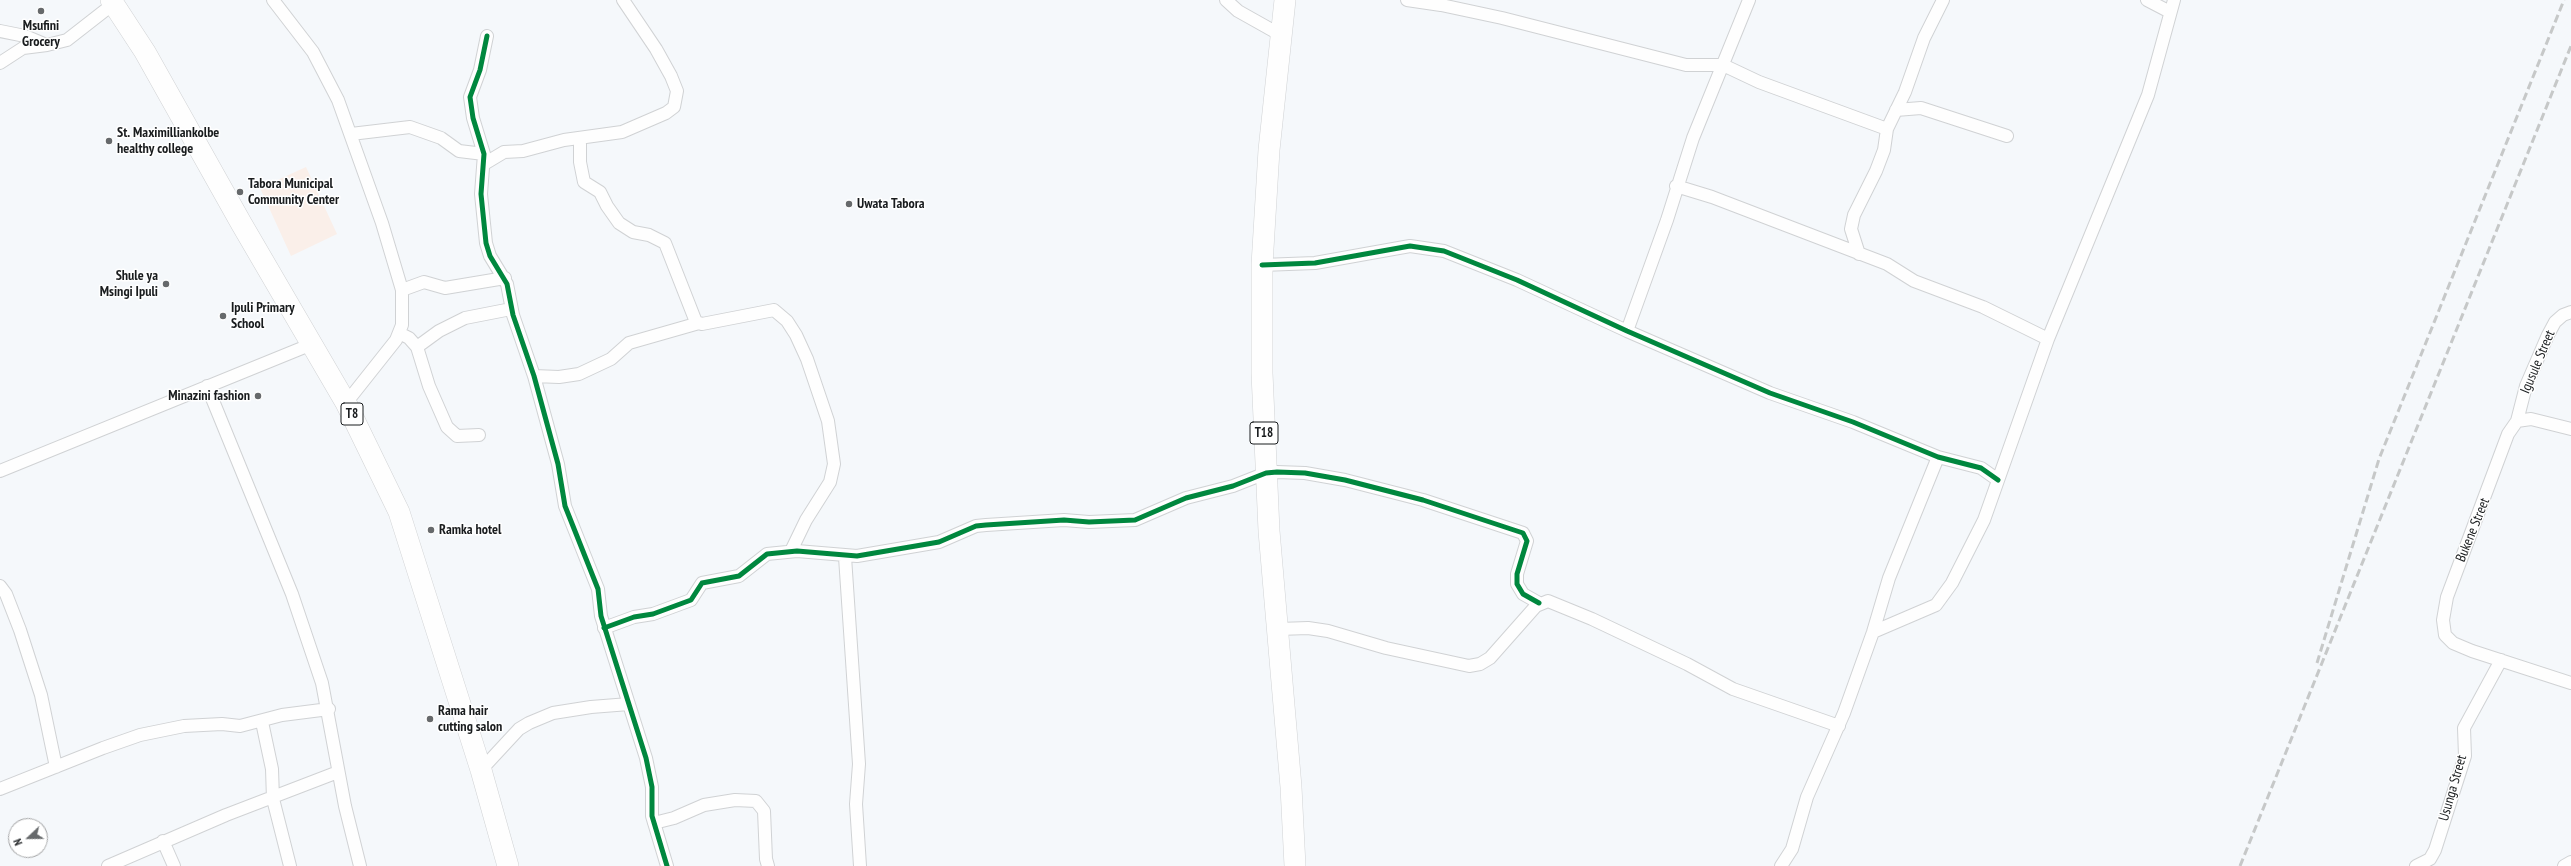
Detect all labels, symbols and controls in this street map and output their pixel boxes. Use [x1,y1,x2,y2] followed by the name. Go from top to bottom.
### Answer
[36,6,46,16] marker: Msufini Grocery
[22,18,60,50] place label: Msufini Grocery
[117,125,219,158] place label: St. Maximilliankolbe healthy college
[104,136,114,146] marker: St. Maximilliankolbe healthy college
[248,176,339,208] place label: Tabora Municipal Community Center
[235,187,245,197] marker: Tabora Municipal Community Center
[857,196,925,212] place label: Uwata Tabora
[844,199,854,209] marker: Uwata Tabora
[100,268,158,300] place label: Shule ya Msingi Ipuli
[161,279,171,289] marker: Shule ya Msingi Ipuli
[231,300,295,332] place label: Ipuli Primary School
[218,311,228,321] marker: Ipuli Primary School
[2517,328,2559,396] street label: Igusule Street
[168,388,250,404] place label: Minazini fashion
[253,391,263,401] marker: Minazini fashion
[341,403,363,425] road number: T8
[1250,422,1278,444] road number: T18
[2453,496,2493,564] street label: Bukene Street
[439,522,502,538] place label: Ramka hotel
[426,525,436,535] marker: Ramka hotel
[438,703,502,736] place label: Rama hair cutting salon
[425,714,435,724] marker: Rama hair cutting salon
[2436,753,2470,823] street label: Usunga Street
[8,818,48,858] north arrow
[10,837,25,848] text: N

